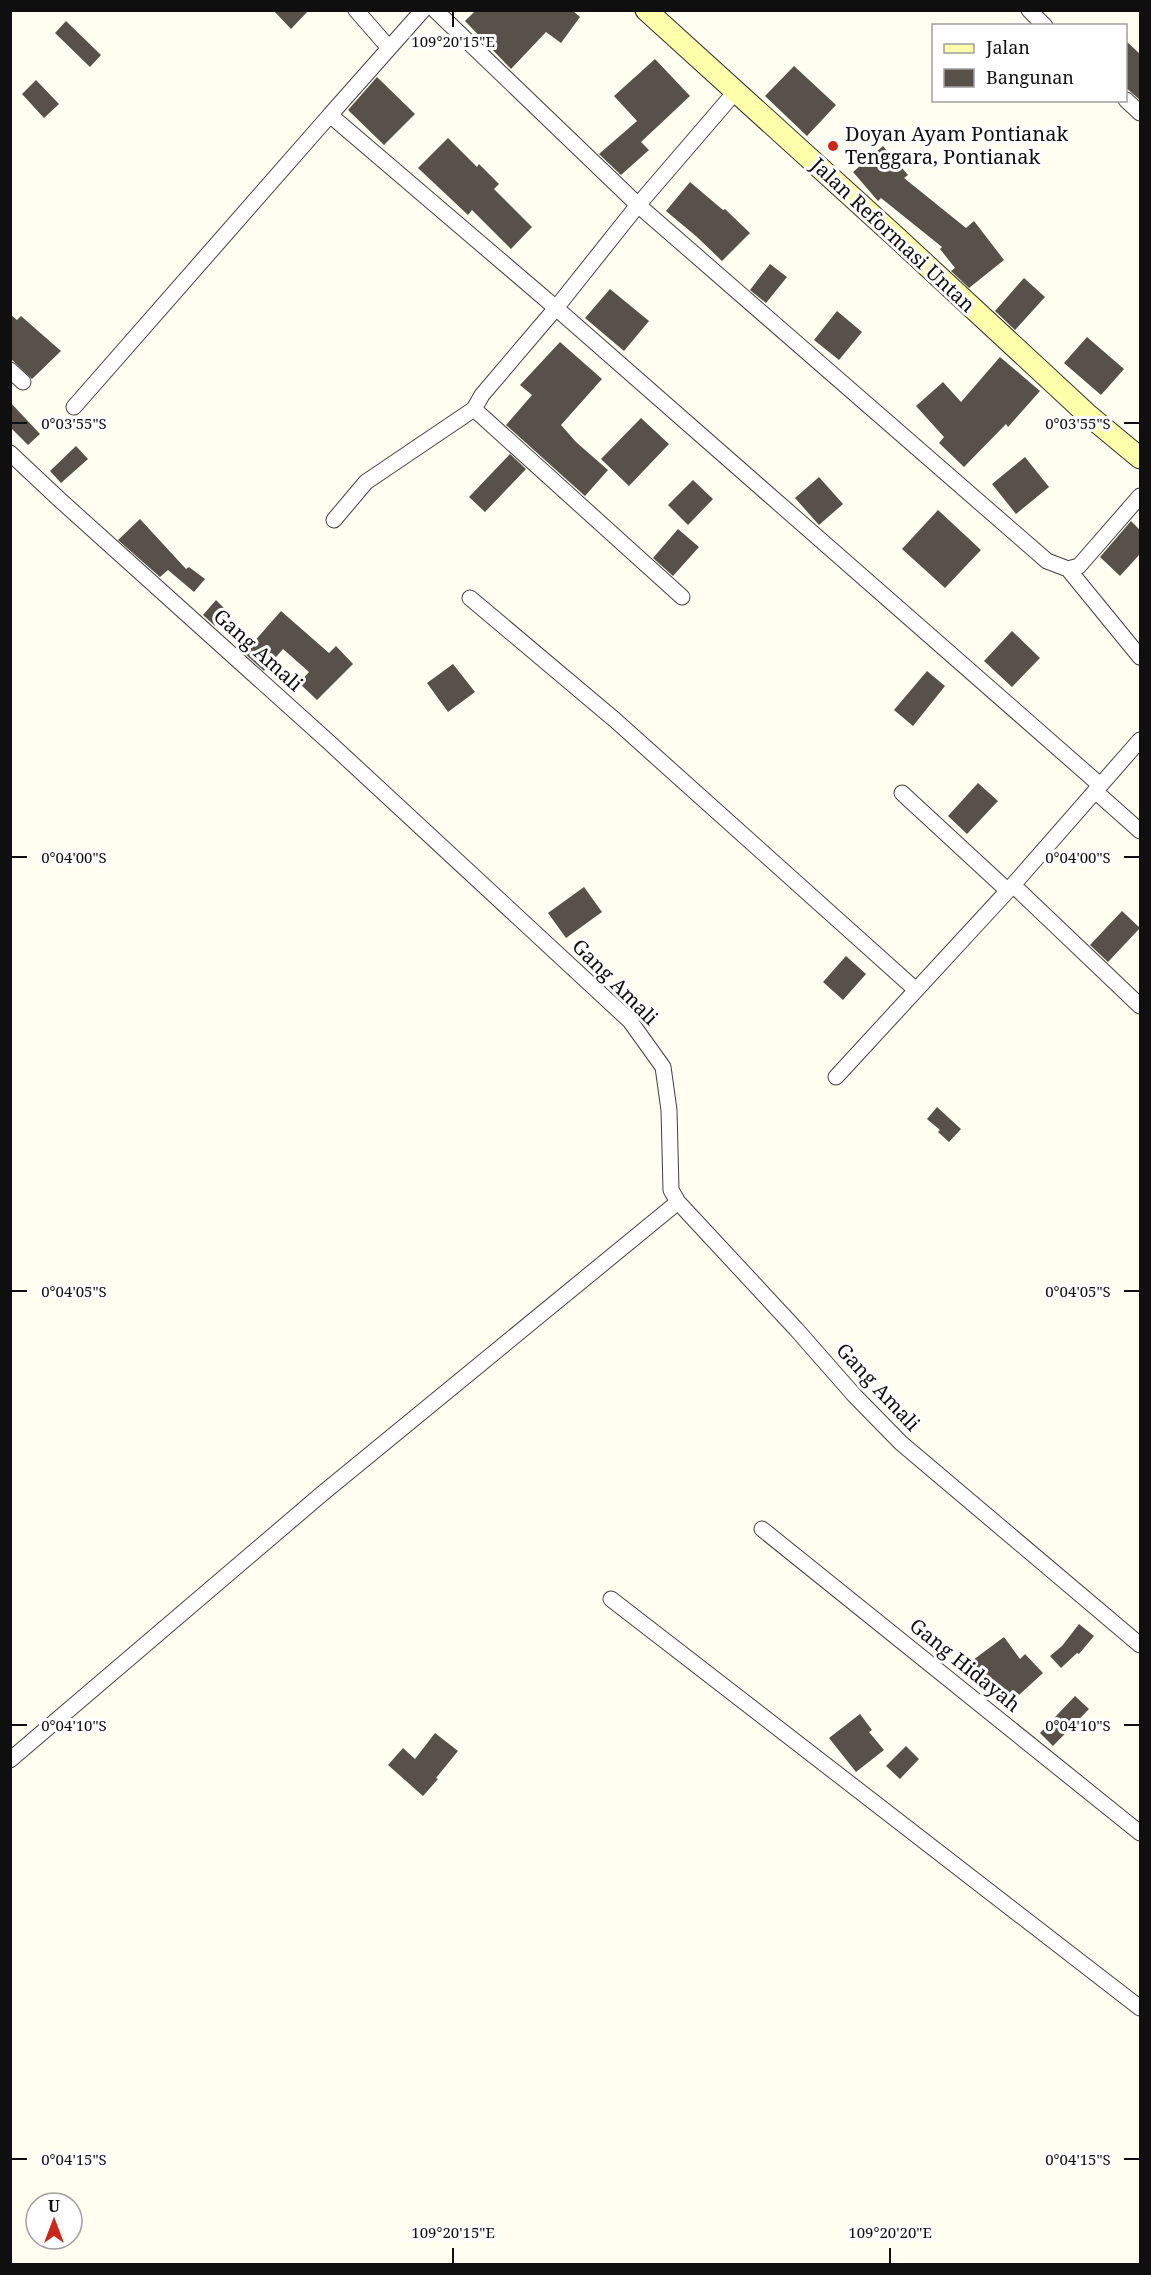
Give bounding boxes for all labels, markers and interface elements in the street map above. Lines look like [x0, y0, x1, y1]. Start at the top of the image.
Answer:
legend [932, 24, 1127, 102]
text: 109°20'15"E [411, 31, 495, 51]
text: Jalan [985, 35, 1030, 59]
text: Bangunan [986, 65, 1074, 89]
place label: Doyan Ayam Pontianak Tenggara, Pontianak [845, 120, 1068, 170]
marker: Doyan Ayam Pontianak Tenggara, Pontianak [826, 139, 840, 153]
street label: Jalan Reformasi Untan [805, 151, 981, 318]
text: 0°03'55"S [41, 413, 107, 433]
text: 0°03'55"S [1045, 413, 1111, 433]
street label: Gang Amali [208, 602, 309, 697]
text: 0°04'00"S [41, 847, 107, 867]
text: 0°04'00"S [1045, 847, 1111, 867]
street label: Gang Amali [566, 933, 665, 1031]
text: 0°04'05"S [41, 1281, 107, 1301]
text: 0°04'05"S [1045, 1281, 1111, 1301]
street label: Gang Amali [831, 1337, 927, 1437]
street label: Gang Hidayah [904, 1612, 1027, 1718]
text: 0°04'10"S [41, 1715, 107, 1735]
text: 0°04'10"S [1045, 1715, 1111, 1735]
text: 0°04'15"S [41, 2149, 107, 2169]
text: 0°04'15"S [1045, 2149, 1111, 2169]
north arrow [24, 2191, 84, 2251]
text: U [48, 2195, 60, 2217]
text: 109°20'15"E [411, 2222, 495, 2242]
text: 109°20'20"E [848, 2222, 932, 2242]

